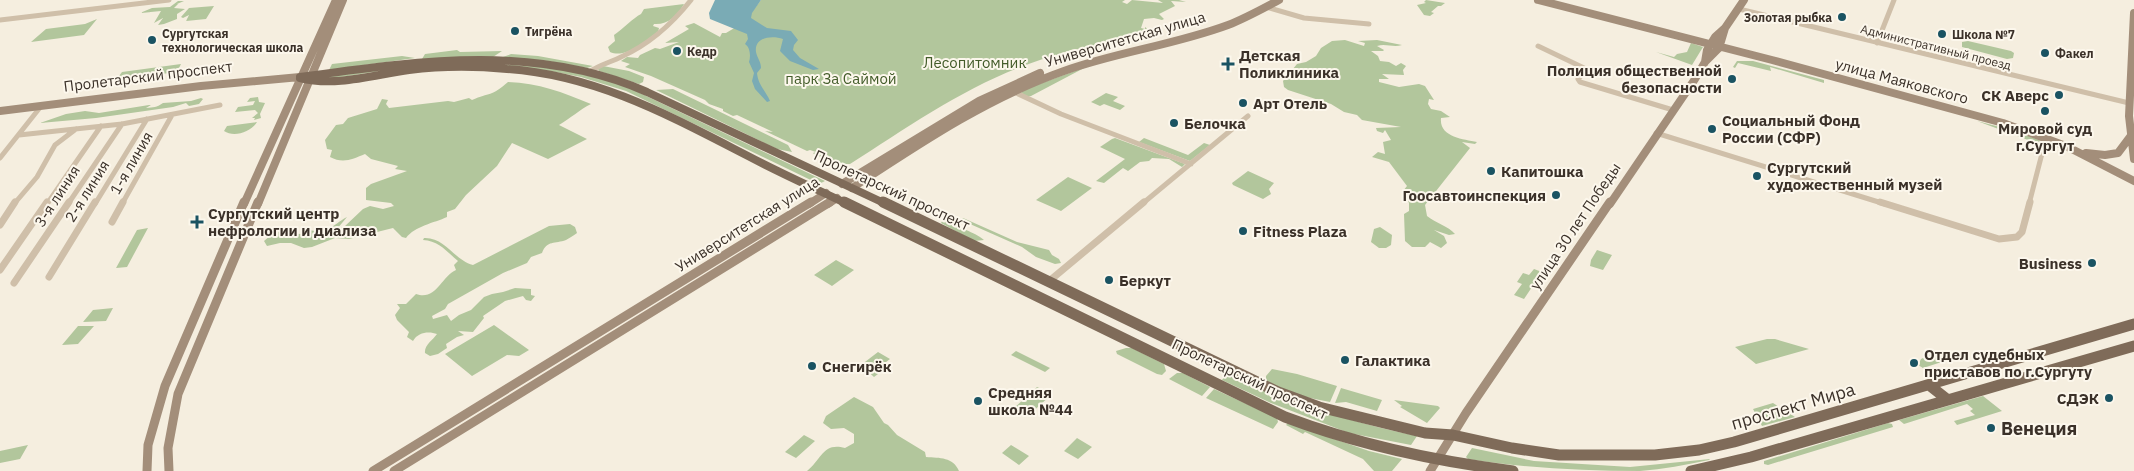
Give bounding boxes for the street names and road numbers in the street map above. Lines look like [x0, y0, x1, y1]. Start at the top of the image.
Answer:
street label: Университетская улица [1042, 7, 1208, 71]
street label: Административный проезд [1859, 21, 2013, 73]
street label: улица Маяковского [1834, 54, 1970, 108]
street label: Пролетарский проспект [63, 56, 233, 96]
street label: 1-я линия [105, 128, 157, 198]
street label: Пролетарский проспект [811, 145, 973, 235]
street label: 2-я линия [61, 156, 113, 226]
street label: улица 30 лет Победы [1525, 159, 1625, 293]
street label: 3-я линия [30, 162, 84, 230]
street label: Университетская улица [671, 172, 823, 276]
street label: Пролетарский проспект [1169, 334, 1331, 424]
street label: проспект Мира [1728, 377, 1858, 435]

